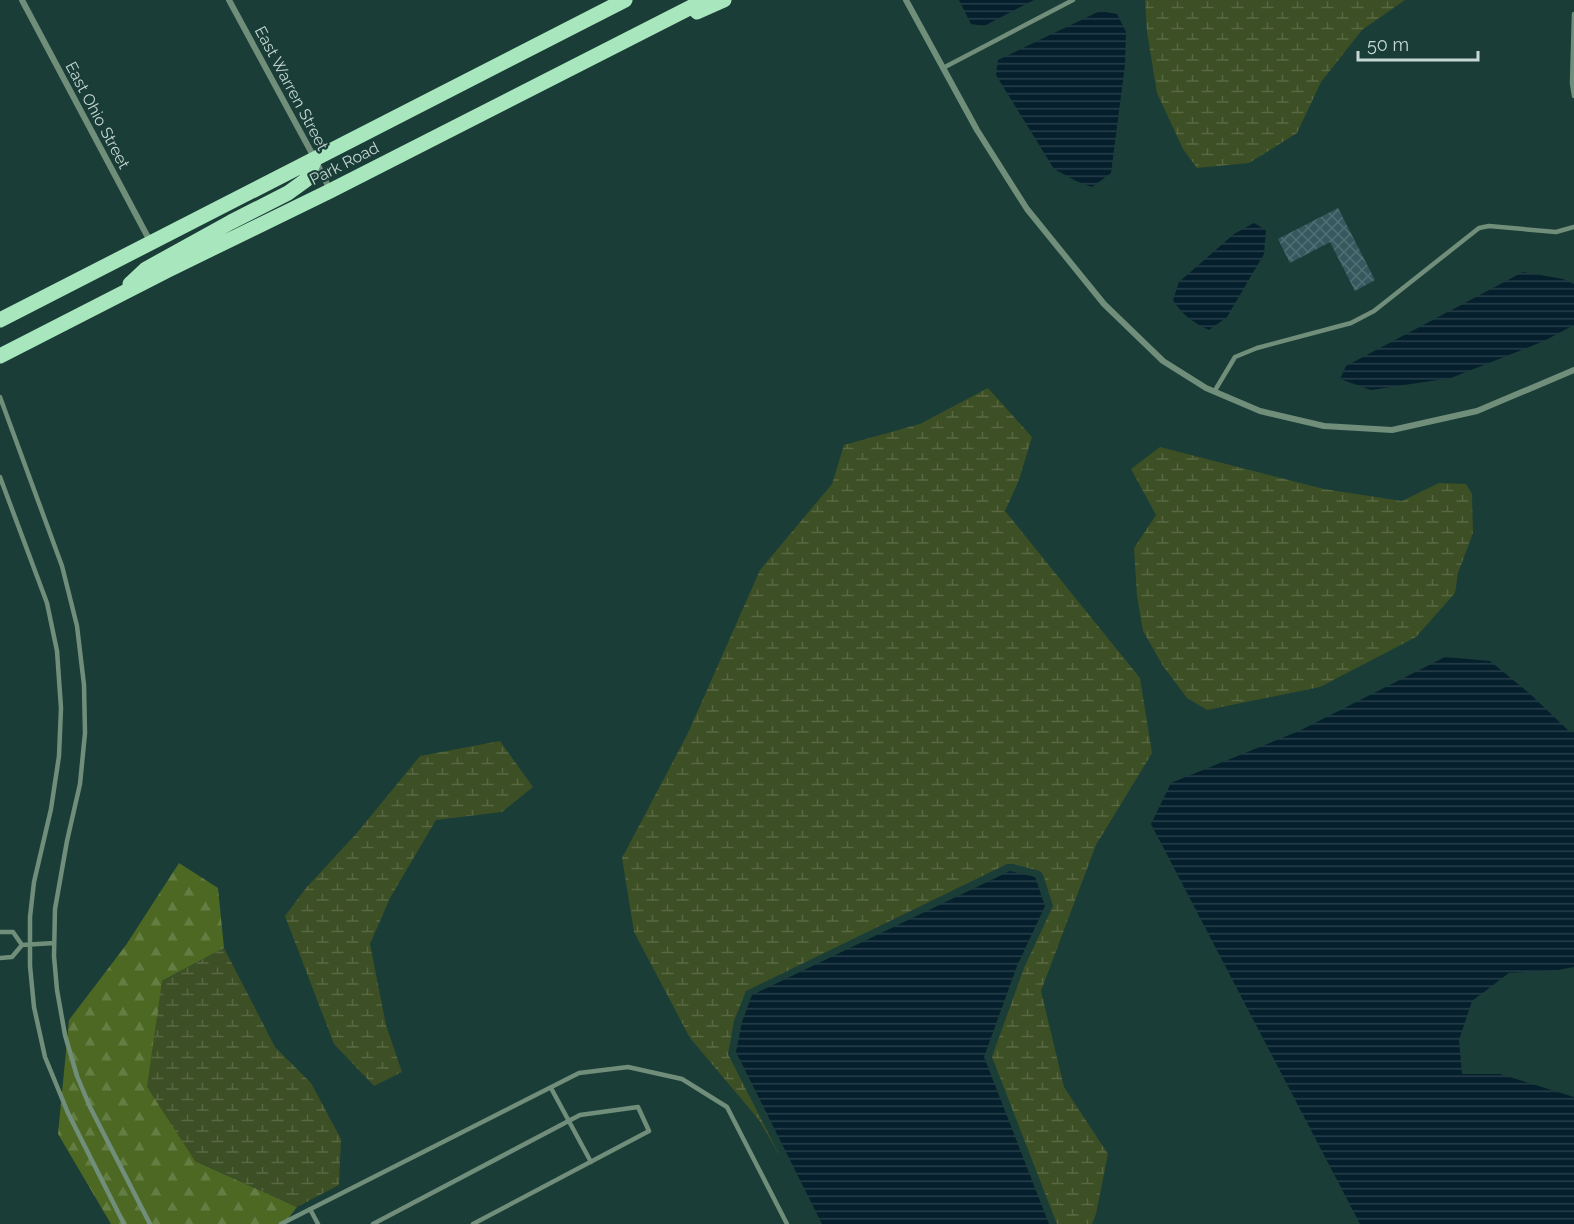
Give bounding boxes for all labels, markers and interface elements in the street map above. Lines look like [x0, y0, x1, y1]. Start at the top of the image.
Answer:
street label: East Warren Street [251, 23, 333, 154]
scale bar [1358, 24, 1478, 62]
text: 50 m [1367, 34, 1409, 55]
street label: East Ohio Street [61, 59, 134, 173]
street label: Park Road [306, 138, 382, 189]

